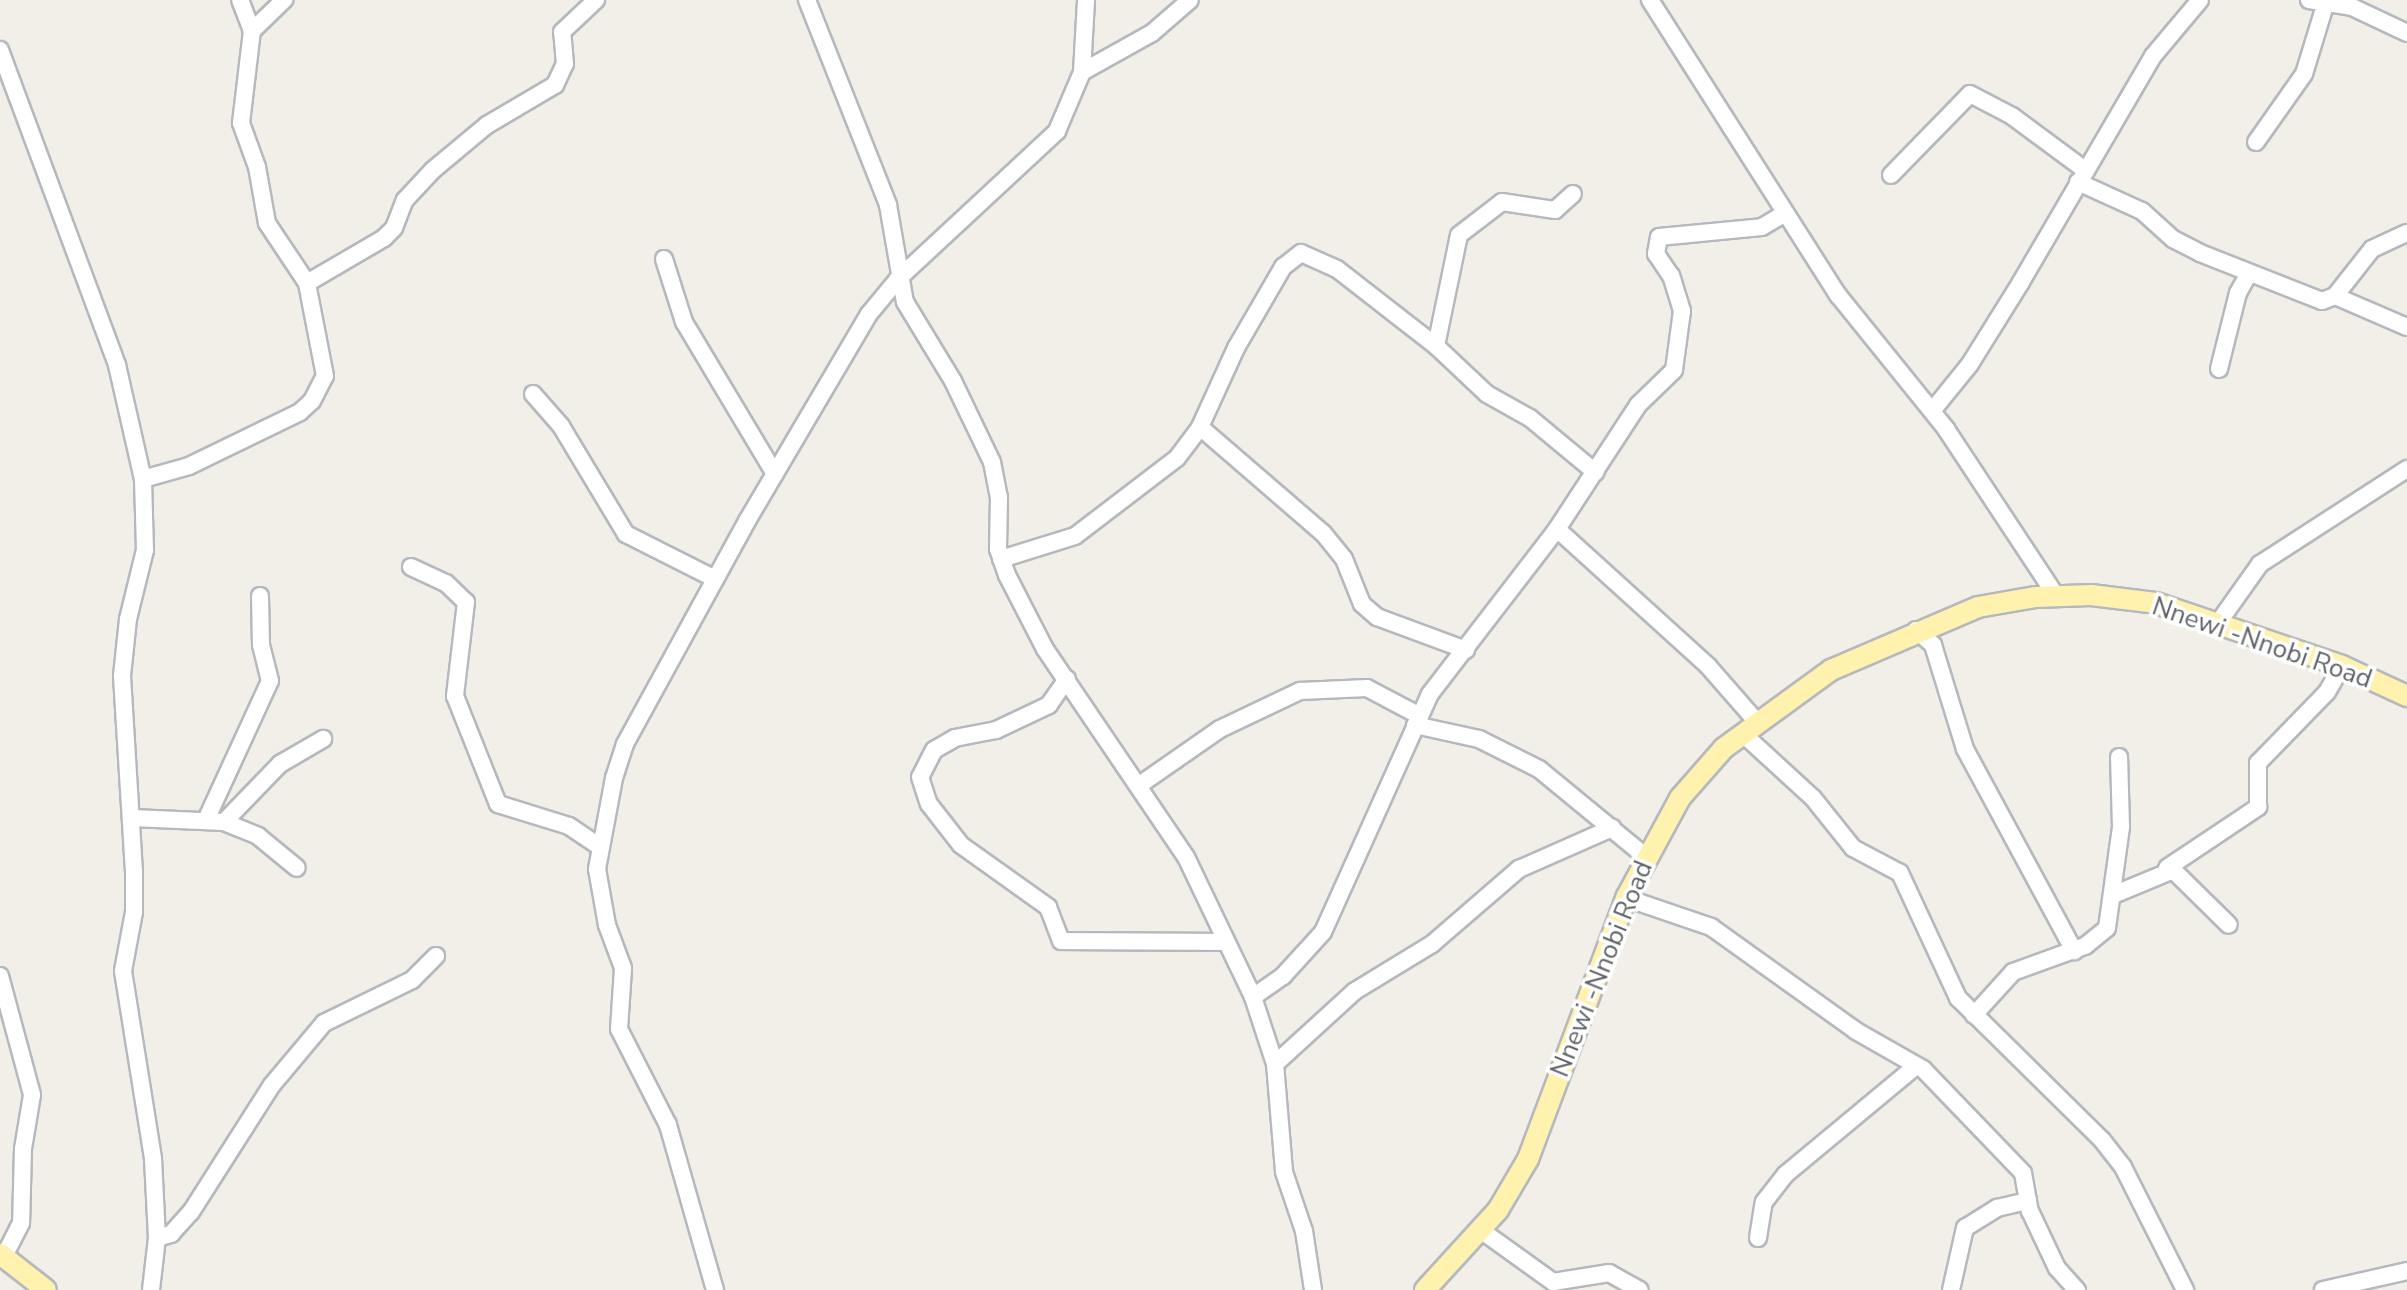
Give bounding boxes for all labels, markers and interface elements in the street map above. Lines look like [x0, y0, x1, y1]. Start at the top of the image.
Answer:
street label: Nnewi -Nnobi Road [2148, 591, 2376, 695]
street label: Nnewi -Nnobi Road [1544, 856, 1660, 1082]

